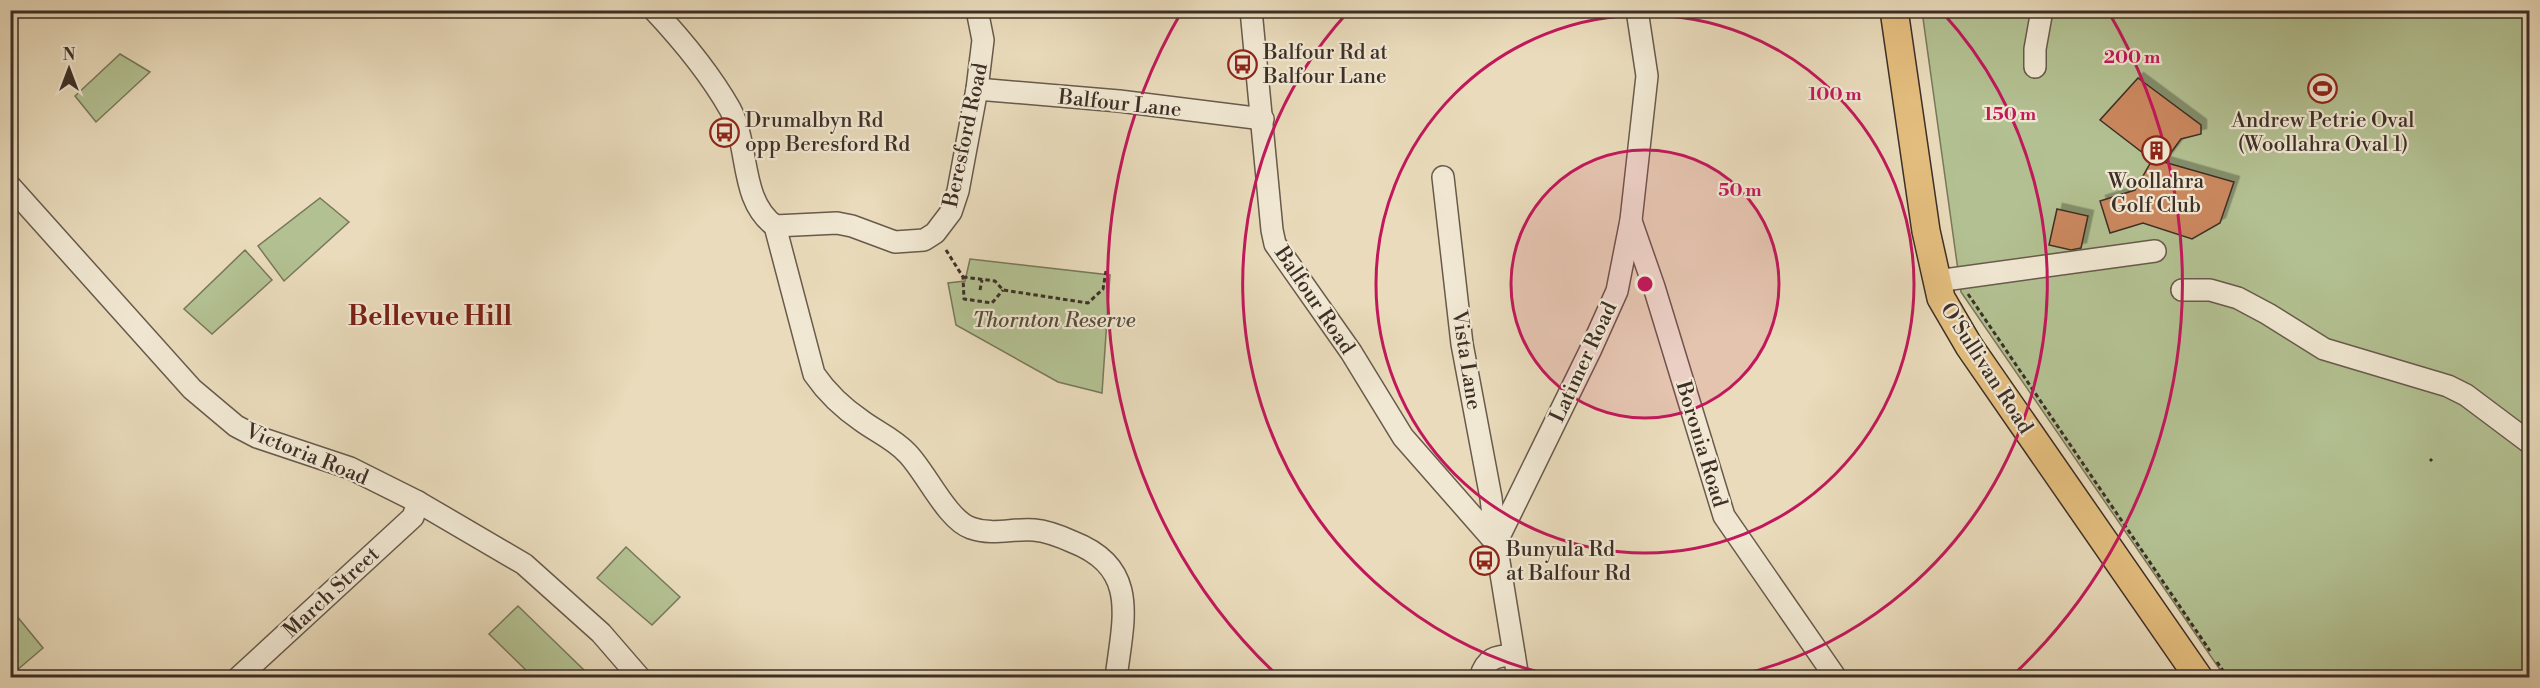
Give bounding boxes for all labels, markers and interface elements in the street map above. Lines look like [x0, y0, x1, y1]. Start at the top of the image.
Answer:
north arrow [39, 39, 99, 99]
place label: Balfour Rd at Balfour Lane [1262, 40, 1388, 90]
text: N [63, 45, 76, 65]
text: 200 m [2104, 46, 2161, 69]
bus stop icon: Balfour Rd at Balfour Lane [1226, 48, 1258, 80]
street label: Beresford Road [938, 61, 994, 211]
sports icon: Andrew Petrie Oval (Woollahra Oval 1) [2307, 73, 2339, 105]
text: 100 m [1808, 83, 1862, 106]
street label: Balfour Lane [1056, 85, 1183, 123]
text: 150 m [1984, 103, 2037, 126]
place label: Drumalbyn Rd opp Beresford Rd [745, 108, 910, 158]
place label: Andrew Petrie Oval (Woollahra Oval 1) [2230, 108, 2415, 158]
bus stop icon: Drumalbyn Rd opp Beresford Rd [708, 116, 740, 148]
building icon: Woollahra Golf Club [2140, 134, 2172, 166]
place label: Woollahra Golf Club [2107, 169, 2205, 219]
text: 50 m [1718, 179, 1762, 202]
street label: Balfour Road [1268, 241, 1360, 360]
centre of rings [1635, 274, 1655, 294]
street label: Latimer Road [1545, 298, 1623, 427]
street label: O'Sullivan Road [1934, 298, 2038, 439]
district label: Bellevue Hill [348, 300, 512, 334]
park label: Thornton Reserve [973, 308, 1136, 334]
street label: Vista Lane [1445, 308, 1487, 412]
street label: Boronia Road [1669, 377, 1733, 510]
street label: Victoria Road [240, 418, 372, 491]
place label: Bunyula Rd at Balfour Rd [1505, 537, 1631, 587]
street label: March Street [278, 541, 386, 644]
bus stop icon: Bunyula Rd at Balfour Rd [1469, 545, 1501, 577]

